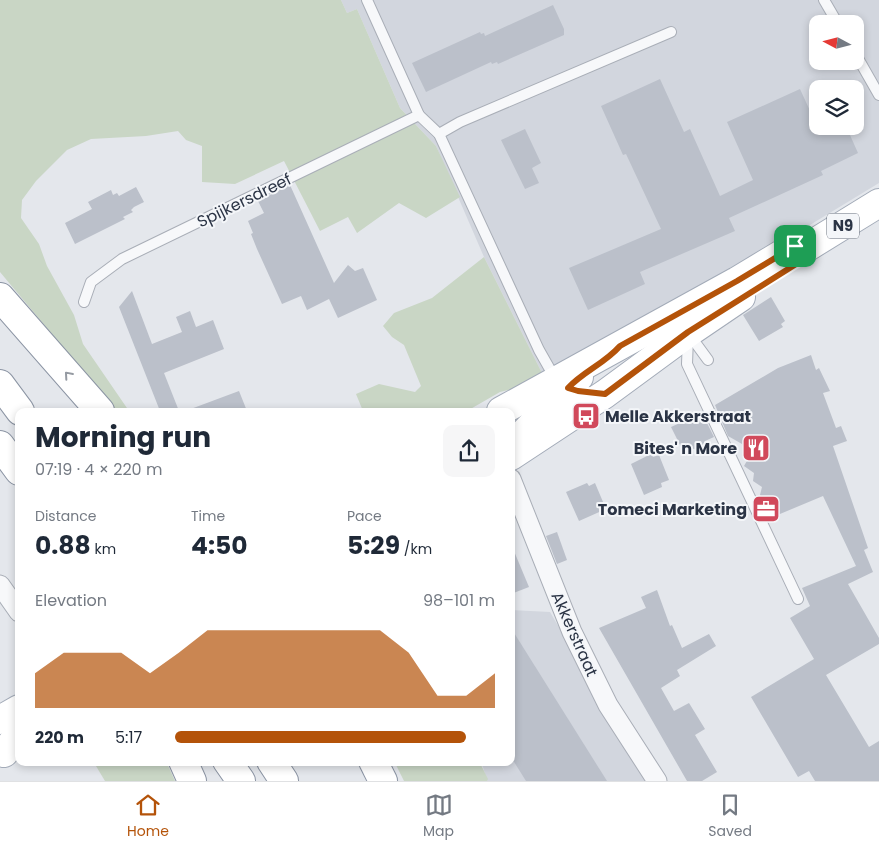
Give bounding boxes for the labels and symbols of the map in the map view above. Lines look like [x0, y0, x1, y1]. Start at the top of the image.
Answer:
north arrow [809, 15, 864, 70]
street label: Spijkersdreef [193, 168, 295, 233]
road number: N9 [827, 214, 859, 238]
pin [774, 225, 816, 267]
one-way arrow [65, 371, 74, 380]
bus stop icon: Melle Akkerstraat [571, 401, 601, 431]
place label: Melle Akkerstraat [605, 405, 751, 428]
restaurant icon: Bites' n More [741, 433, 771, 463]
place label: Bites' n More [634, 437, 737, 460]
office icon: Tomeci Marketing [751, 494, 781, 524]
place label: Tomeci Marketing [598, 498, 747, 521]
street label: Akkerstraat [546, 588, 604, 680]

